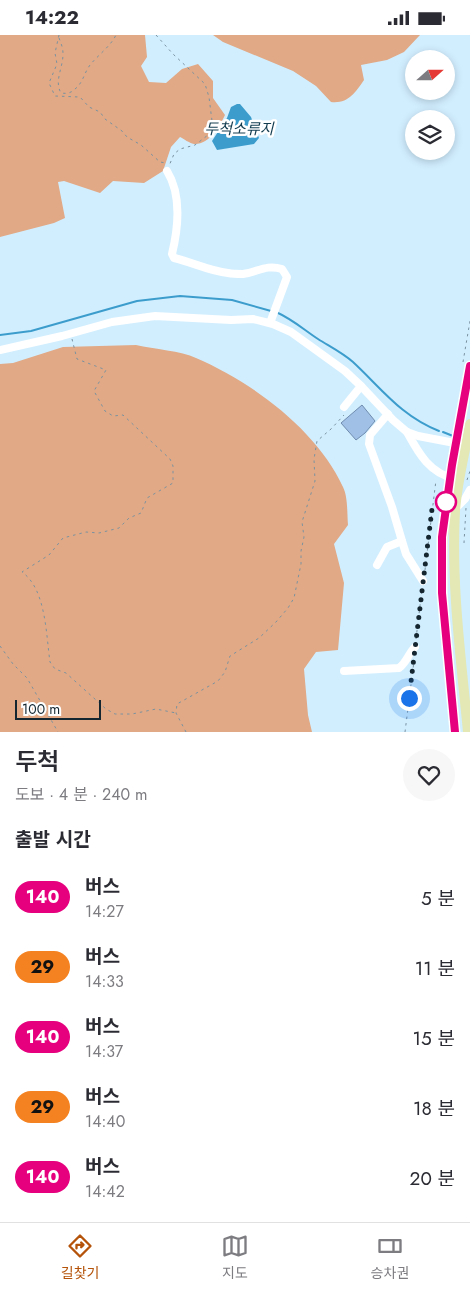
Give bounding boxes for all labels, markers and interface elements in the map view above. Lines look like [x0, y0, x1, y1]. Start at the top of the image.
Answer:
text: 14:22 [25, 4, 79, 31]
north arrow [405, 50, 455, 100]
map controls [405, 50, 455, 160]
button: layers [405, 110, 455, 160]
water label: 두척소류지 [204, 118, 275, 140]
unlabelled marker [435, 491, 457, 513]
your location [397, 686, 422, 711]
scale bar [15, 697, 101, 720]
text: 100 m [22, 699, 60, 719]
text: 두척 [15, 744, 59, 779]
button: heart [403, 749, 455, 801]
text: 도보 · 4 분 · 240 m [15, 783, 147, 806]
text: 출발 시간 [15, 826, 91, 853]
text: 버스 [85, 873, 120, 900]
text: 140 [26, 884, 59, 910]
text: 5 분 [421, 885, 455, 912]
text: 14:27 [85, 900, 124, 923]
text: 버스 [85, 943, 120, 970]
text: 29 [31, 954, 54, 980]
text: 11 분 [415, 955, 455, 982]
text: 14:33 [85, 970, 124, 993]
text: 버스 [85, 1013, 120, 1040]
text: 140 [26, 1024, 59, 1050]
text: 15 분 [413, 1025, 455, 1052]
text: 14:37 [85, 1040, 123, 1063]
text: 버스 [85, 1083, 120, 1110]
text: 29 [31, 1094, 54, 1120]
text: 18 분 [413, 1095, 455, 1122]
text: 14:40 [85, 1110, 125, 1133]
text: 버스 [85, 1153, 120, 1180]
text: 140 [26, 1164, 59, 1190]
text: 20 분 [410, 1165, 455, 1192]
text: 14:42 [85, 1180, 125, 1203]
tab: 길찾기 [61, 1232, 99, 1283]
tab: 지도 [221, 1232, 249, 1283]
tab: 승차권 [371, 1232, 409, 1283]

